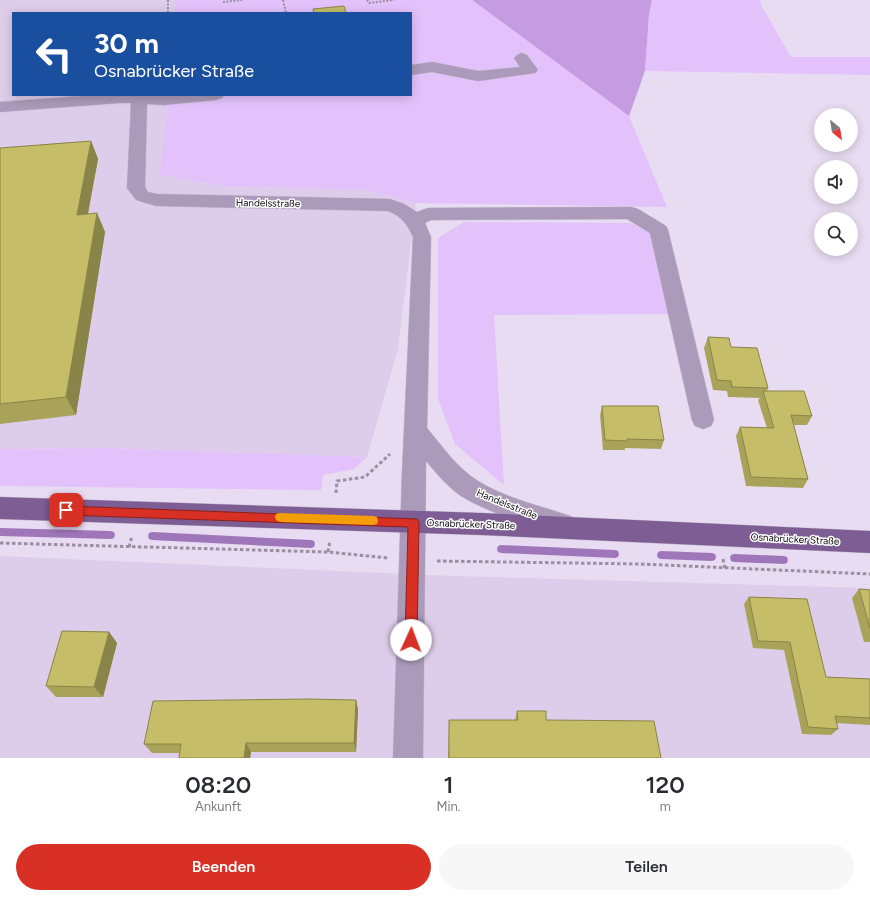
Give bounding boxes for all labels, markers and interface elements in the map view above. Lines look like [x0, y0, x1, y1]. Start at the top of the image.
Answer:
text: 30 m [94, 26, 159, 60]
icon: left [28, 28, 80, 80]
text: Osnabrücker Straße [94, 60, 254, 82]
north arrow [814, 108, 858, 152]
map controls [814, 108, 858, 256]
button: sound [814, 160, 858, 204]
street label: Handelsstraße [236, 196, 301, 210]
button: search [814, 212, 858, 256]
street label: Handelsstraße [475, 486, 540, 522]
pin [49, 493, 83, 527]
icon: arrive [55, 499, 77, 521]
street label: Osnabrücker Straße [426, 516, 516, 532]
street label: Osnabrücker Straße [750, 530, 840, 548]
position arrow [390, 619, 432, 661]
text: 08:20 [185, 770, 251, 799]
text: 1 [443, 770, 453, 799]
text: 120 [646, 770, 685, 799]
text: Ankunft [195, 799, 242, 814]
text: Min. [436, 799, 460, 814]
text: m [660, 799, 671, 814]
button: Beenden [16, 844, 431, 890]
button: Teilen [439, 844, 854, 890]

